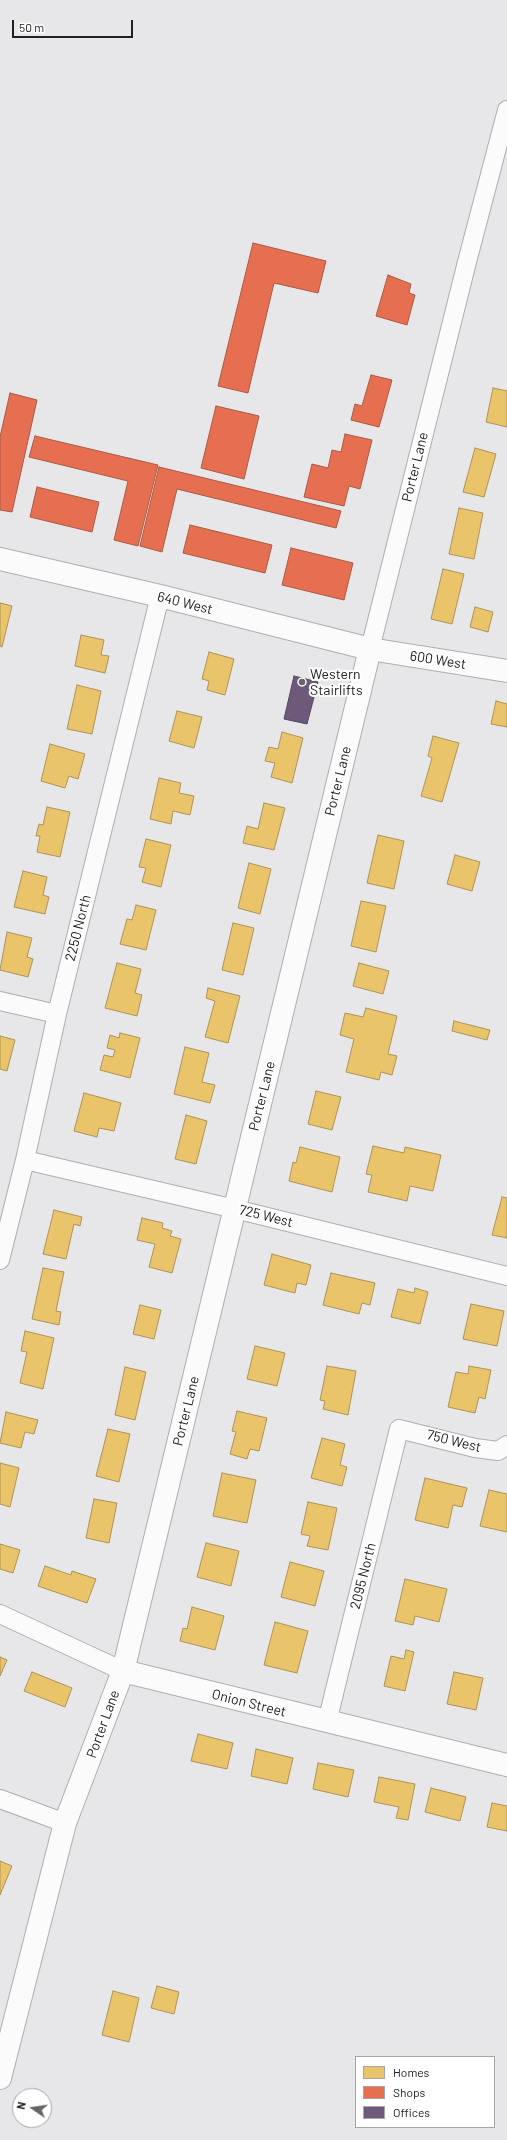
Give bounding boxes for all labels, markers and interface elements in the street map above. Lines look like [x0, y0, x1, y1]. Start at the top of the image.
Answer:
scale bar [14, 12, 135, 38]
text: 50 m [19, 20, 44, 34]
street label: Porter Lane [398, 430, 432, 504]
street label: 640 West [156, 588, 214, 618]
street label: 600 West [409, 647, 467, 673]
place label: Western Stairlifts [310, 666, 363, 698]
marker: Western Stairlifts [297, 677, 307, 687]
street label: Porter Lane [321, 744, 355, 818]
street label: 2250 North [62, 893, 94, 963]
street label: Porter Lane [245, 1059, 279, 1133]
street label: 725 West [237, 1201, 295, 1231]
street label: Porter Lane [169, 1374, 203, 1448]
street label: 750 West [425, 1426, 483, 1456]
street label: 2095 North [347, 1541, 379, 1611]
street label: Onion Street [210, 1686, 288, 1720]
street label: Porter Lane [83, 1688, 123, 1760]
legend [355, 2056, 495, 2128]
text: Homes [393, 2065, 429, 2079]
text: Shops [393, 2085, 425, 2099]
north arrow [12, 2088, 52, 2128]
text: N [14, 2100, 28, 2110]
text: Offices [393, 2105, 430, 2119]

